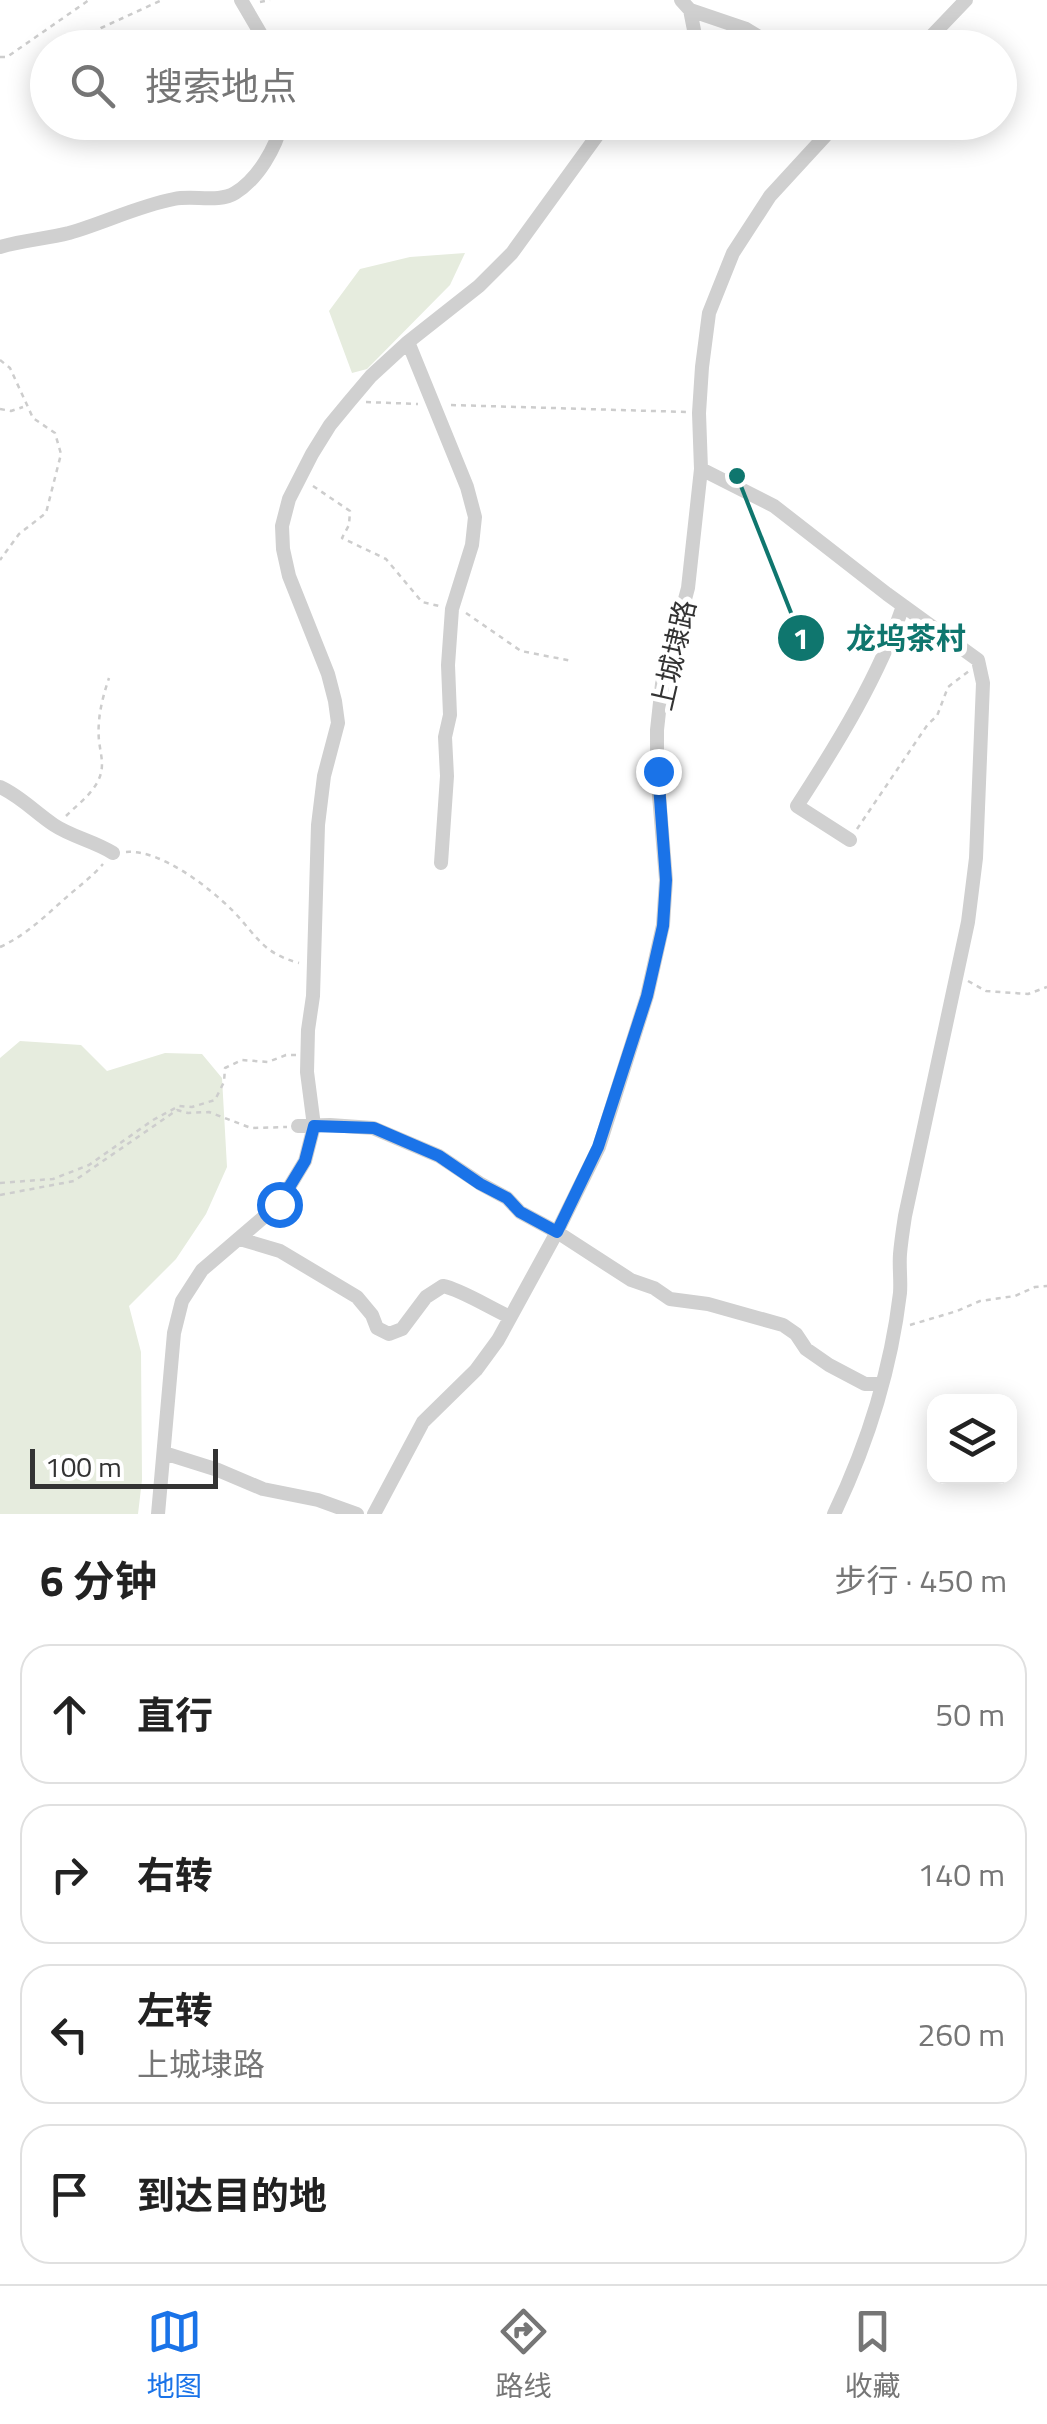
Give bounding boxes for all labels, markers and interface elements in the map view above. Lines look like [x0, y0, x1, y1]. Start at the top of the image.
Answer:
search box [30, 30, 1017, 140]
text: 搜索地点 [145, 57, 297, 115]
icon: search [65, 58, 120, 113]
street label: 上城埭路 [639, 596, 707, 714]
callout: 龙坞茶村 [776, 608, 986, 668]
text: 1 [793, 615, 809, 661]
text: 龙坞茶村 [846, 615, 966, 661]
route end [636, 749, 682, 795]
route start [257, 1182, 303, 1228]
map controls [927, 1394, 1017, 1484]
button: layers [927, 1394, 1017, 1484]
scale bar [30, 1444, 218, 1488]
text: 100 m [45, 1445, 122, 1488]
text: 6 分钟 [40, 1548, 157, 1612]
text: 步行 · 450 m [834, 1556, 1007, 1604]
text: 直行 [137, 1686, 213, 1744]
icon: ahead [42, 1687, 97, 1742]
text: 50 m [935, 1690, 1005, 1738]
text: 右转 [137, 1846, 213, 1904]
icon: right [42, 1847, 97, 1902]
text: 140 m [917, 1850, 1005, 1898]
text: 左转 [137, 1981, 213, 2039]
icon: left [42, 2007, 97, 2062]
text: 260 m [917, 2010, 1005, 2058]
text: 上城埭路 [137, 2040, 265, 2088]
text: 到达目的地 [137, 2166, 327, 2224]
icon: arrive [42, 2167, 97, 2222]
tab: 地图 [146, 2304, 203, 2407]
tab: 路线 [495, 2304, 552, 2407]
tab: 收藏 [844, 2304, 901, 2407]

